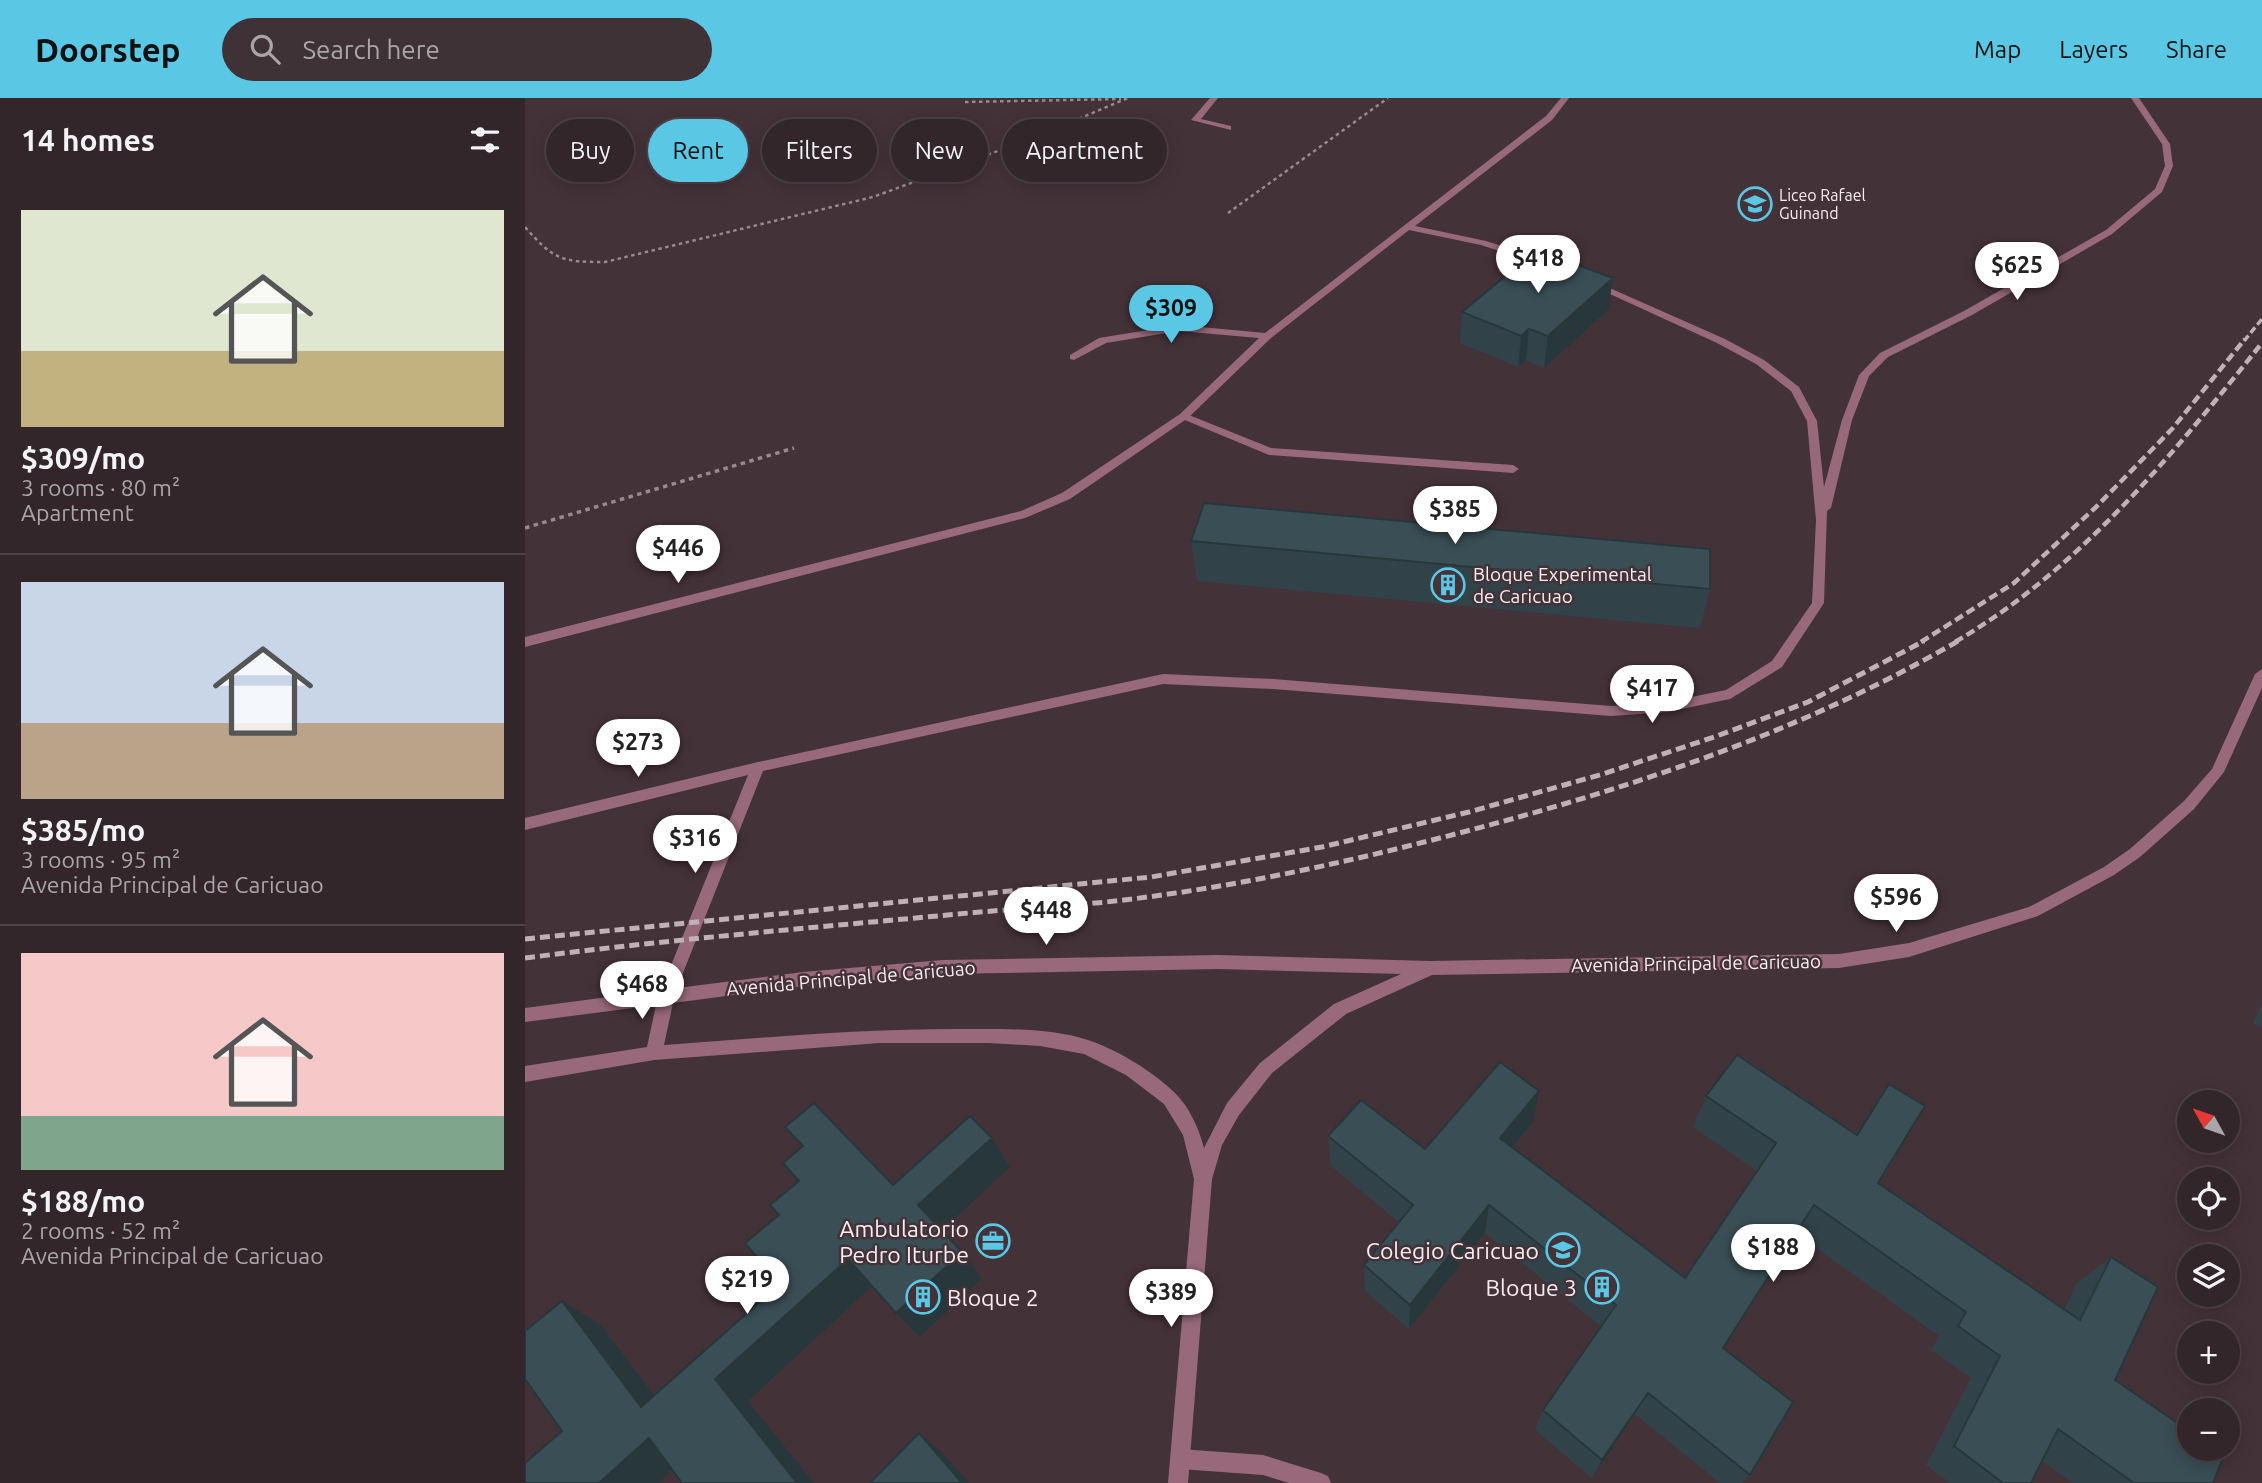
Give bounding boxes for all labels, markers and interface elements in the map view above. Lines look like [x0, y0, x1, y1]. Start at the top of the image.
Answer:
search box [222, 18, 712, 81]
icon: search [246, 30, 284, 68]
text: Doorstep [35, 31, 180, 68]
text: Search here [302, 35, 440, 64]
text: Map [1974, 36, 2021, 63]
text: Layers [2059, 36, 2128, 63]
text: Share [2166, 36, 2227, 63]
chip: Buy [546, 119, 634, 182]
chip: Rent [648, 119, 748, 182]
chip: Filters [762, 119, 877, 182]
chip: New [891, 119, 988, 182]
chip: Apartment [1002, 119, 1167, 182]
icon: filters [466, 121, 504, 159]
text: 14 homes [21, 123, 155, 157]
school or university icon: Liceo Rafael Guinand [1736, 185, 1774, 223]
place label: Liceo Rafael Guinand [1779, 186, 1866, 222]
pin: $418 [1497, 236, 1579, 295]
pin: $625 [1976, 242, 2058, 302]
text: $418 [1512, 245, 1564, 270]
text: $625 [1991, 252, 2043, 277]
icon: home [200, 256, 326, 382]
pin: $309 [1130, 286, 1212, 345]
text: $309 [1145, 295, 1197, 320]
text: $309/mo [21, 441, 145, 475]
text: 3 rooms · 80 m² [21, 475, 180, 500]
pin: $385 [1414, 486, 1496, 546]
text: $385 [1429, 496, 1481, 521]
text: Apartment [21, 500, 134, 525]
pin: $446 [637, 526, 719, 585]
text: $446 [652, 535, 704, 560]
place label: Bloque Experimental de Caricuao [1473, 563, 1652, 607]
building icon: Bloque Experimental de Caricuao [1429, 566, 1467, 604]
icon: home [200, 628, 326, 754]
pin: $417 [1611, 666, 1693, 725]
text: $417 [1626, 675, 1678, 700]
pin: $273 [597, 720, 679, 779]
text: $273 [612, 729, 664, 754]
text: $385/mo [21, 813, 145, 847]
pin: $316 [654, 816, 736, 875]
text: $316 [669, 825, 721, 850]
text: 3 rooms · 95 m² [21, 847, 180, 872]
text: Avenida Principal de Caricuao [21, 872, 324, 897]
pin: $596 [1855, 874, 1937, 934]
text: $596 [1870, 884, 1922, 909]
pin: $448 [1005, 888, 1087, 947]
text: $448 [1020, 897, 1072, 922]
street label: Avenida Principal de Caricuao [1571, 950, 1821, 976]
street label: Avenida Principal de Caricuao [726, 956, 976, 1000]
pin: $468 [601, 962, 683, 1021]
text: $468 [616, 971, 668, 996]
icon: home [200, 999, 326, 1125]
north arrow [2177, 1090, 2240, 1153]
map controls [2177, 1090, 2240, 1461]
button: locate [2177, 1167, 2240, 1230]
text: $188/mo [21, 1184, 145, 1218]
place label: Ambulatorio Pedro Iturbe [839, 1216, 969, 1267]
text: 2 rooms · 52 m² [21, 1218, 180, 1243]
office icon: Ambulatorio Pedro Iturbe [974, 1222, 1012, 1260]
pin: $188 [1732, 1224, 1814, 1284]
school or university icon: Colegio Caricuao [1544, 1231, 1582, 1269]
text: $188 [1747, 1234, 1799, 1259]
place label: Colegio Caricuao [1366, 1238, 1539, 1263]
text: Avenida Principal de Caricuao [21, 1243, 324, 1268]
button: layers [2177, 1244, 2240, 1307]
pin: $219 [706, 1256, 788, 1316]
text: $219 [721, 1266, 773, 1291]
building icon: Bloque 3 [1583, 1268, 1621, 1306]
pin: $389 [1130, 1270, 1212, 1329]
place label: Bloque 3 [1485, 1275, 1577, 1300]
building icon: Bloque 2 [904, 1278, 942, 1316]
text: $389 [1145, 1279, 1197, 1304]
place label: Bloque 2 [947, 1285, 1039, 1310]
button: + [2177, 1321, 2240, 1384]
button: − [2177, 1398, 2240, 1461]

